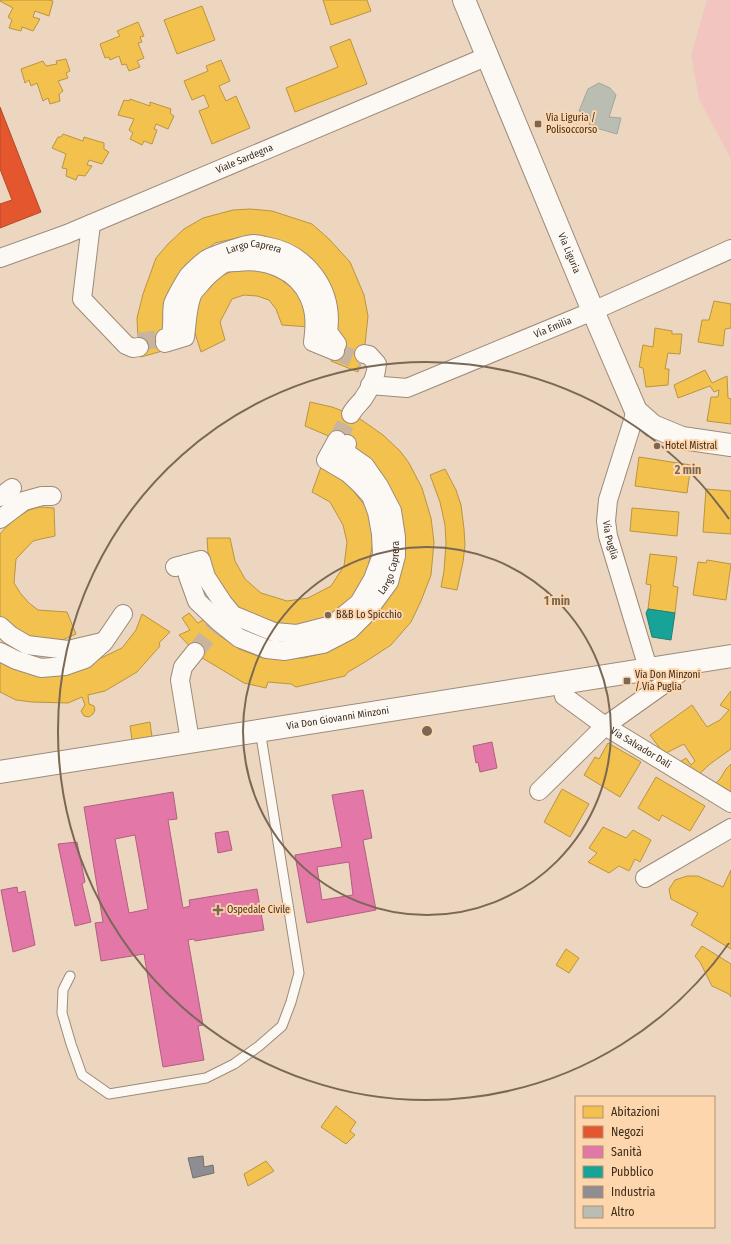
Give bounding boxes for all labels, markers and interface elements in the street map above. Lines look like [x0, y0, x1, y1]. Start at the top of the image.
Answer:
place label: Via Liguria / Polisoccorso [546, 112, 597, 136]
marker: Via Liguria / Polisoccorso [533, 119, 543, 129]
street label: Viale Sardegna [214, 142, 275, 176]
street label: Via Liguria [555, 231, 583, 275]
street label: Largo Caprera [225, 238, 283, 257]
street label: Via Emilia [532, 314, 574, 341]
place label: Hotel Mistral [665, 440, 718, 452]
marker: Hotel Mistral [652, 441, 662, 451]
text: 2 min [674, 463, 701, 477]
street label: Via Puglia [600, 520, 621, 561]
street label: Largo Caprera [376, 541, 402, 597]
text: 1 min [544, 594, 570, 608]
place label: B&B Lo Spicchio [336, 609, 402, 621]
marker: B&B Lo Spicchio [323, 610, 333, 620]
place label: Via Don Minzoni / Via Puglia [635, 669, 700, 693]
marker: Via Don Minzoni / Via Puglia [622, 676, 632, 686]
street label: Via Don Giovanni Minzoni [286, 704, 390, 732]
centre of rings [420, 724, 434, 738]
street label: Via Salvador Dalí [608, 725, 674, 771]
marker: Ospedale Civile [212, 904, 224, 916]
place label: Ospedale Civile [227, 904, 290, 916]
legend [575, 1096, 715, 1228]
text: Abitazioni [611, 1105, 660, 1119]
text: Negozi [611, 1125, 644, 1139]
text: Sanità [611, 1145, 642, 1159]
text: Pubblico [611, 1165, 653, 1179]
text: Industria [611, 1185, 655, 1199]
text: Altro [611, 1205, 635, 1219]

